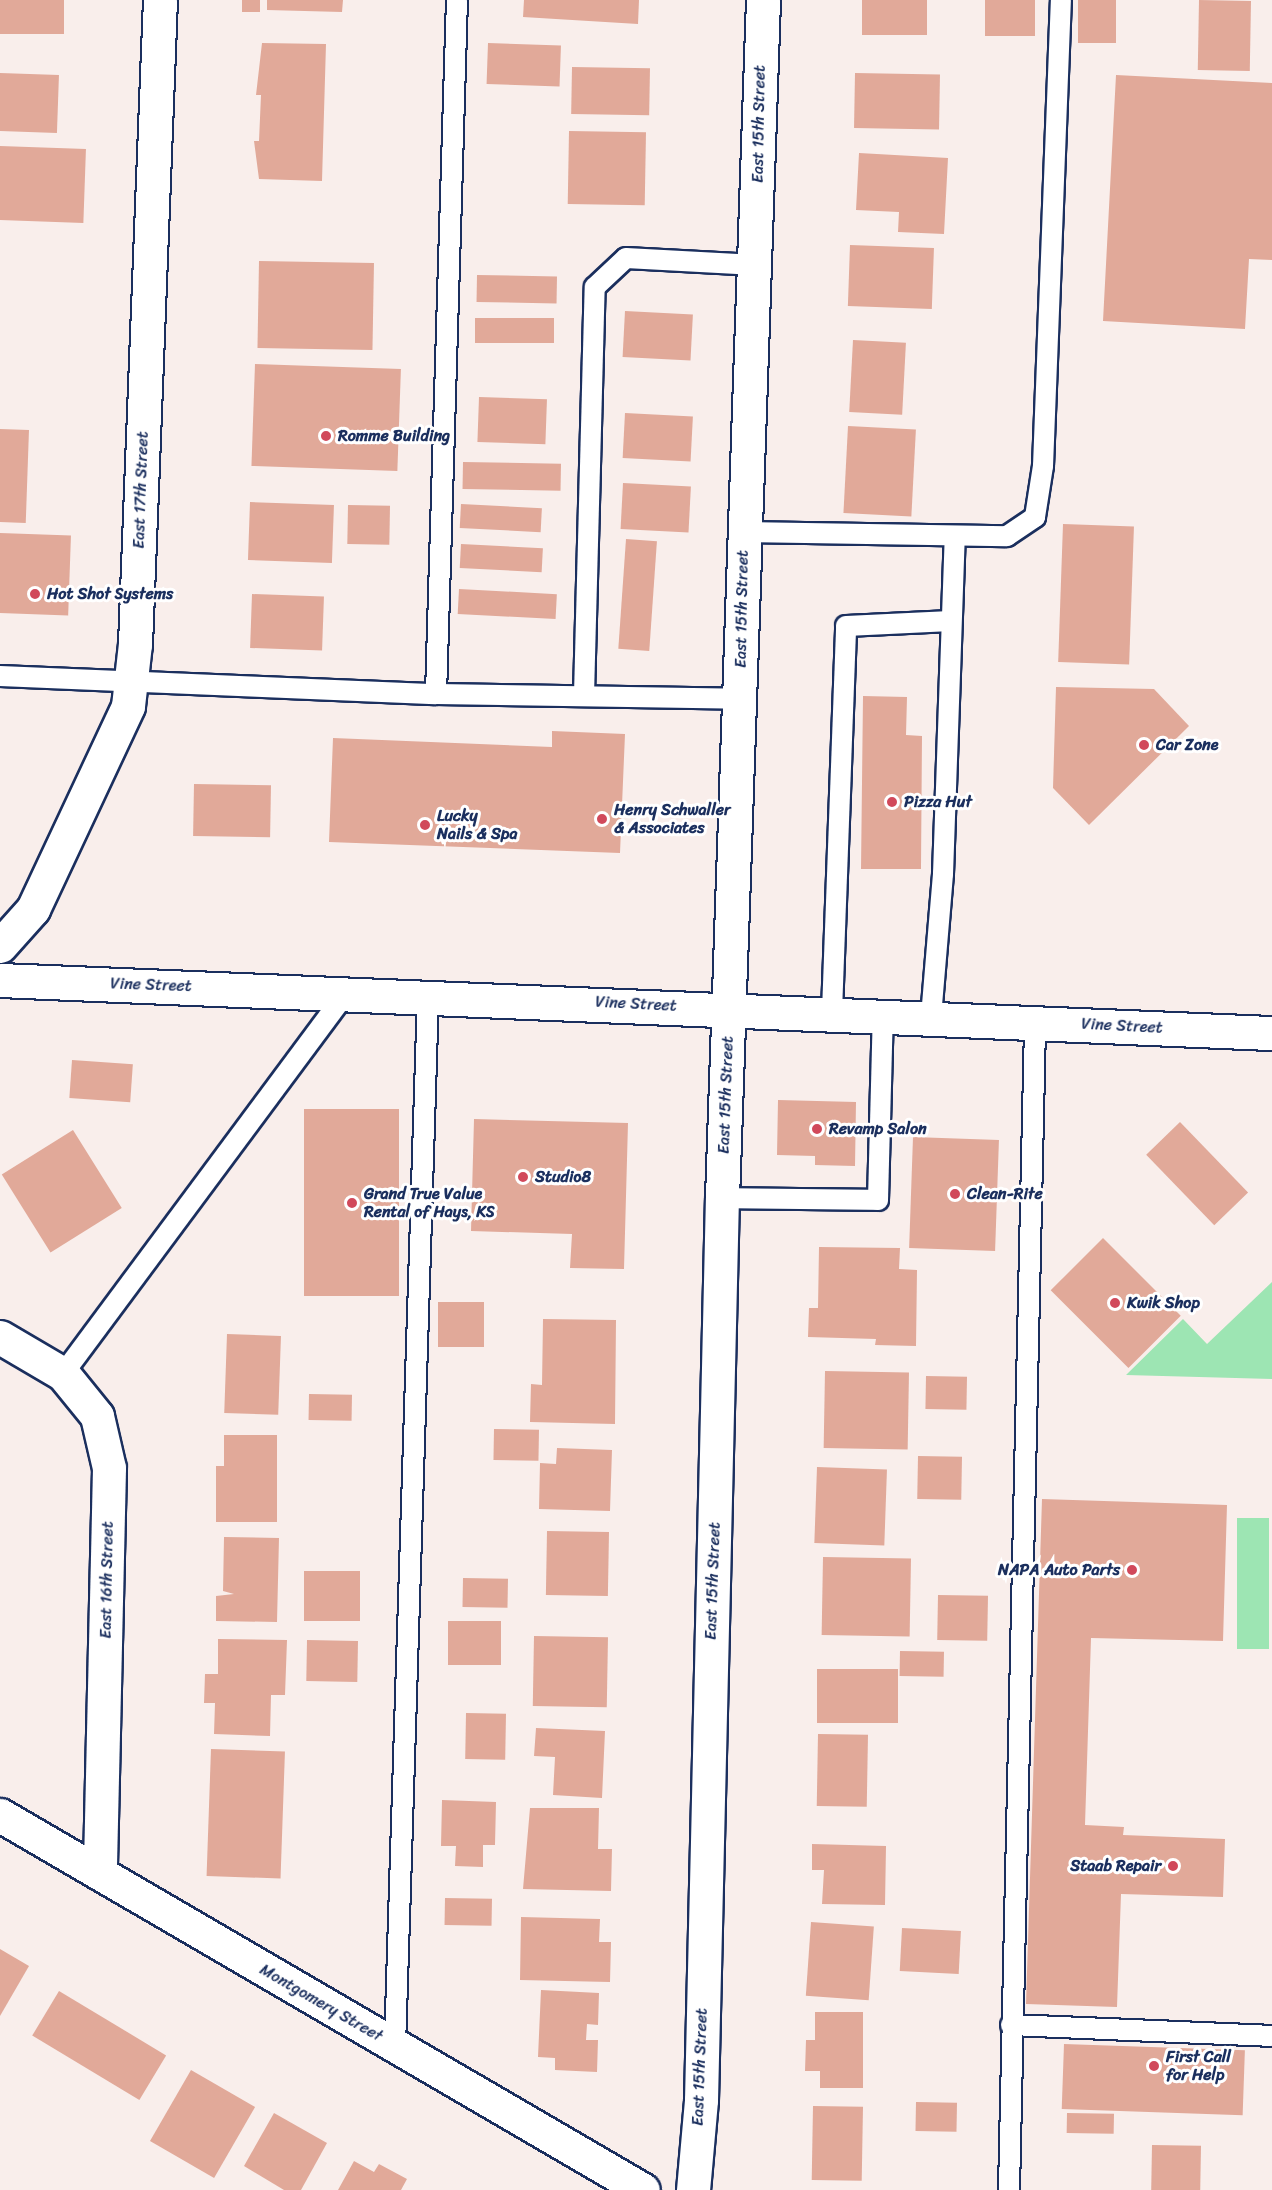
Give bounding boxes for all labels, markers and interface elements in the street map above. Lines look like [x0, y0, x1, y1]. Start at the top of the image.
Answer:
street label: East 15th Street [748, 65, 770, 183]
place label: Romme Building [338, 426, 450, 446]
marker: Romme Building [319, 429, 333, 443]
street label: East 17th Street [129, 431, 153, 549]
street label: East 15th Street [731, 550, 753, 668]
place label: Hot Shot Systems [47, 584, 175, 604]
marker: Hot Shot Systems [28, 587, 42, 601]
place label: Car Zone [1156, 735, 1218, 755]
marker: Car Zone [1137, 738, 1151, 752]
place label: Pizza Hut [904, 792, 972, 812]
marker: Pizza Hut [885, 795, 899, 809]
place label: Henry Schwaller & Associates [614, 800, 730, 838]
place label: Lucky Nails & Spa [437, 806, 517, 844]
marker: Henry Schwaller & Associates [595, 812, 609, 826]
marker: Lucky Nails & Spa [418, 818, 432, 832]
street label: Vine Street [110, 974, 192, 996]
street label: Vine Street [595, 992, 677, 1016]
street label: Vine Street [1081, 1014, 1163, 1038]
street label: East 15th Street [714, 1036, 738, 1154]
place label: Revamp Salon [829, 1119, 927, 1139]
marker: Revamp Salon [810, 1122, 824, 1136]
place label: Studio8 [535, 1167, 591, 1187]
marker: Studio8 [516, 1170, 530, 1184]
place label: Grand True Value Rental of Hays, KS [364, 1184, 497, 1222]
place label: Clean-Rite [967, 1184, 1043, 1204]
marker: Clean-Rite [948, 1187, 962, 1201]
marker: Grand True Value Rental of Hays, KS [345, 1196, 359, 1210]
place label: Kwik Shop [1127, 1293, 1200, 1313]
marker: Kwik Shop [1108, 1296, 1122, 1310]
street label: East 16th Street [96, 1521, 118, 1639]
street label: East 15th Street [701, 1522, 725, 1640]
place label: NAPA Auto Parts [998, 1560, 1120, 1580]
marker: NAPA Auto Parts [1125, 1563, 1139, 1577]
place label: Staab Repair [1070, 1856, 1161, 1876]
marker: Staab Repair [1166, 1859, 1180, 1873]
street label: Montgomery Street [256, 1960, 386, 2046]
street label: East 15th Street [688, 2008, 712, 2126]
place label: First Call for Help [1166, 2047, 1231, 2085]
marker: First Call for Help [1147, 2059, 1161, 2073]

